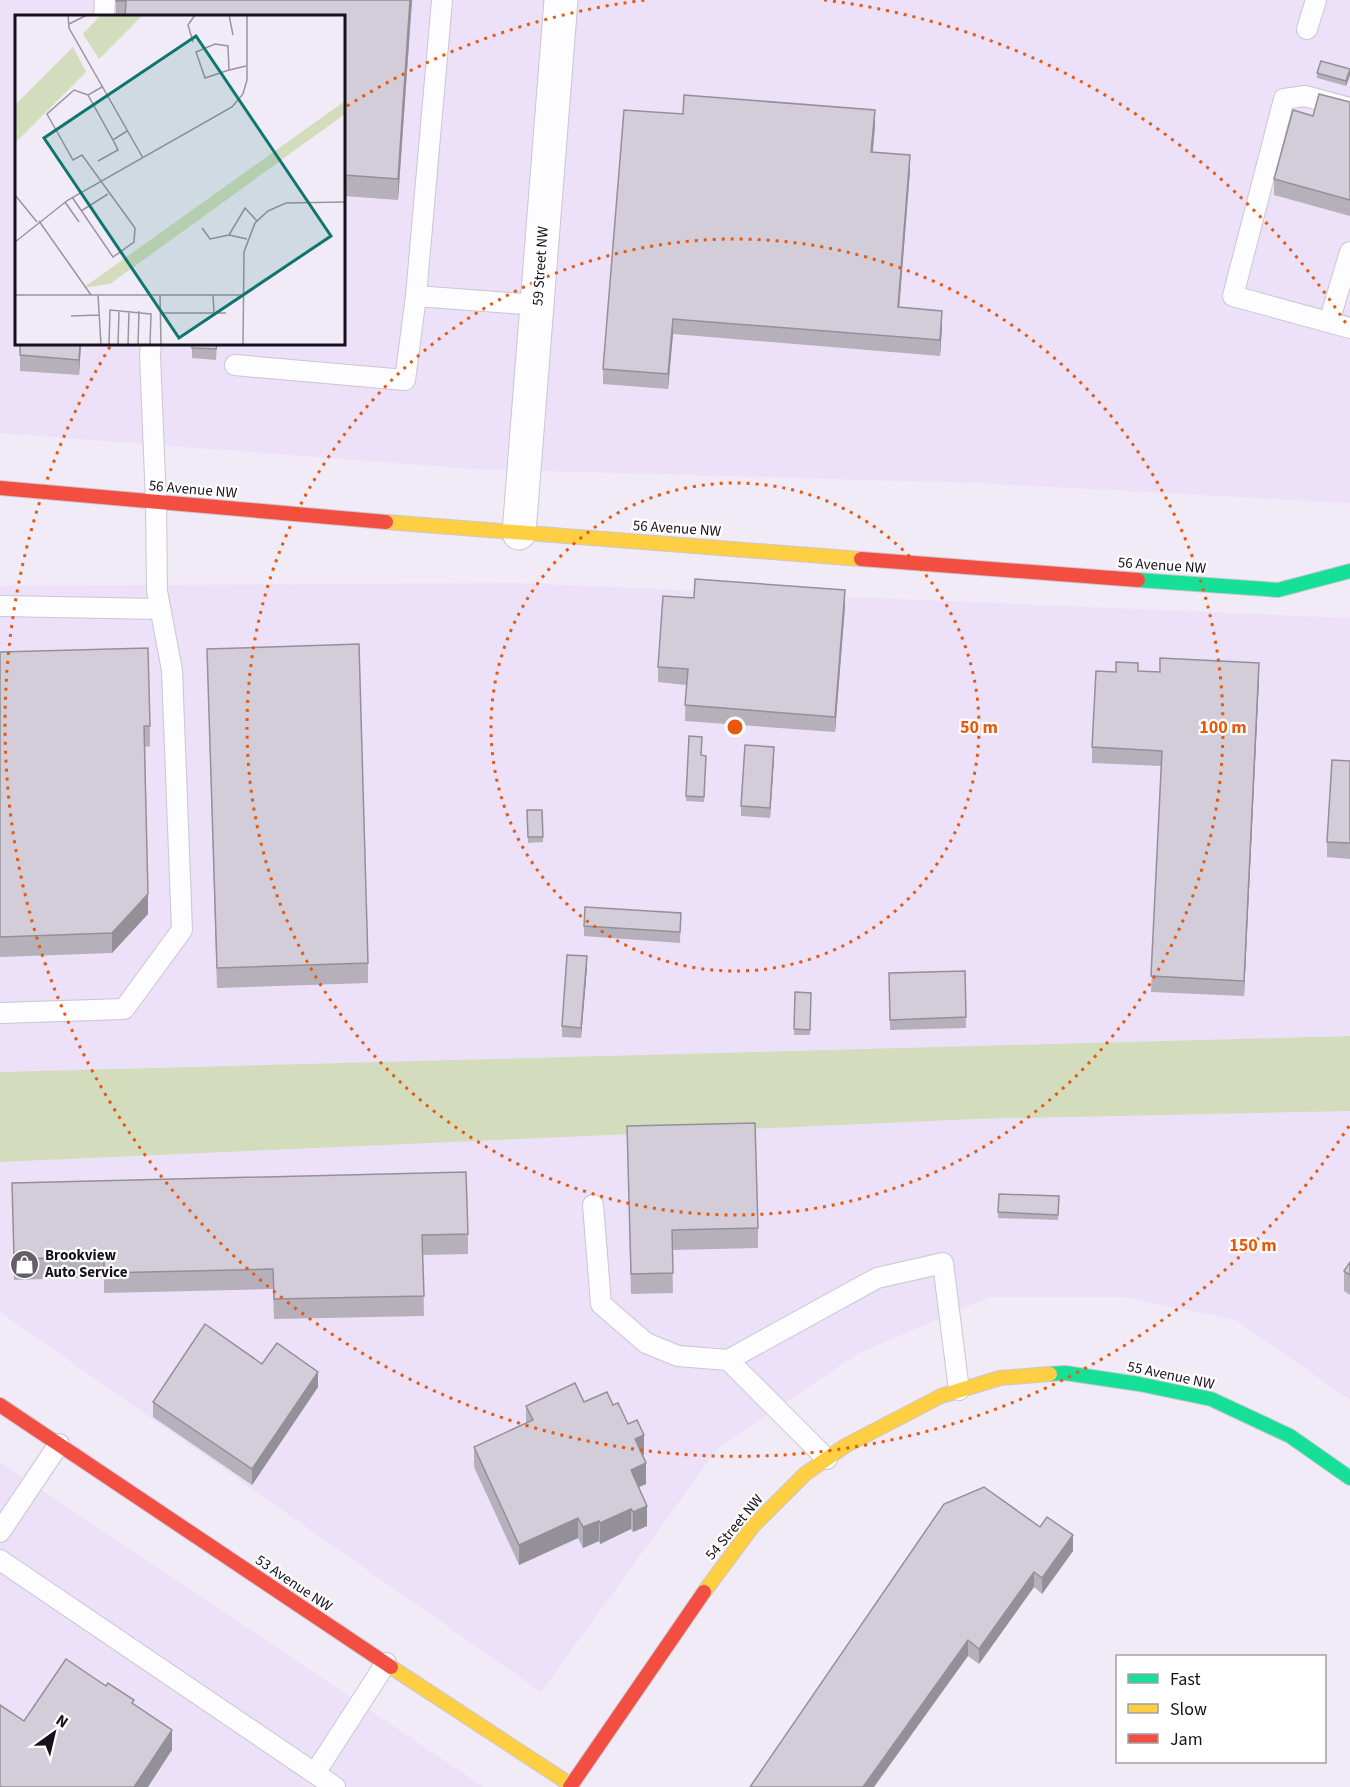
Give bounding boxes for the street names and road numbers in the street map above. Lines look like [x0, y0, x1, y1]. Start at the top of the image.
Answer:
street label: 59 Street NW [527, 225, 554, 307]
street label: 56 Avenue NW [148, 475, 238, 504]
street label: 56 Avenue NW [632, 515, 722, 542]
street label: 56 Avenue NW [1117, 552, 1207, 579]
street label: 55 Avenue NW [1125, 1356, 1217, 1395]
street label: 54 Street NW [701, 1490, 768, 1565]
street label: 53 Avenue NW [251, 1550, 337, 1617]

